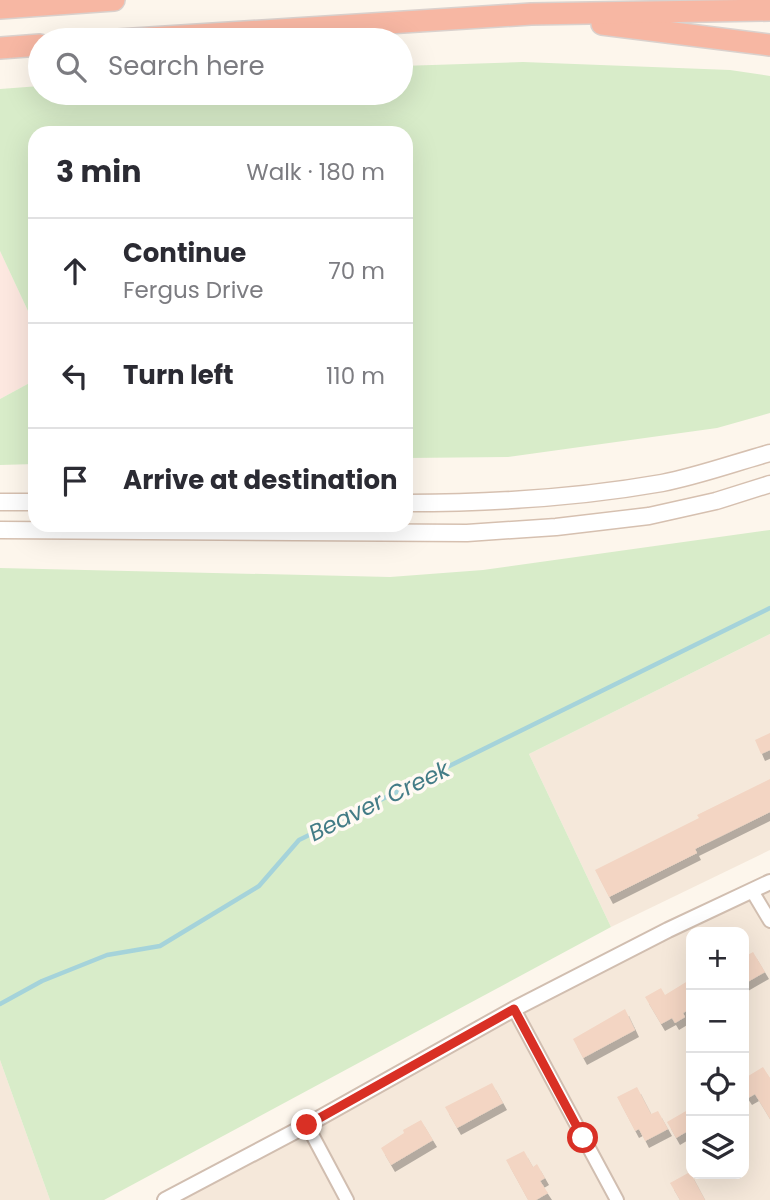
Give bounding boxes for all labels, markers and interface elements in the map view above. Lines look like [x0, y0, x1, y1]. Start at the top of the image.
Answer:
search box [28, 28, 413, 105]
icon: search [52, 48, 90, 86]
text: Search here [108, 48, 265, 84]
text: 3 min [56, 150, 141, 193]
text: Walk · 180 m [246, 156, 385, 188]
text: Continue [123, 235, 246, 271]
icon: ahead [56, 252, 94, 290]
text: 70 m [328, 255, 385, 287]
text: Fergus Drive [123, 274, 264, 306]
icon: left [56, 357, 94, 395]
text: Turn left [123, 357, 234, 393]
text: 110 m [326, 360, 385, 392]
icon: arrive [56, 462, 94, 500]
text: Arrive at destination [123, 462, 398, 498]
water label: Beaver Creek [303, 753, 456, 849]
map controls [686, 927, 749, 1179]
button: + [686, 927, 749, 990]
button: − [686, 990, 749, 1053]
button: locate [686, 1053, 749, 1116]
route end [291, 1109, 322, 1140]
button: layers [686, 1116, 749, 1179]
route start [567, 1122, 598, 1153]

